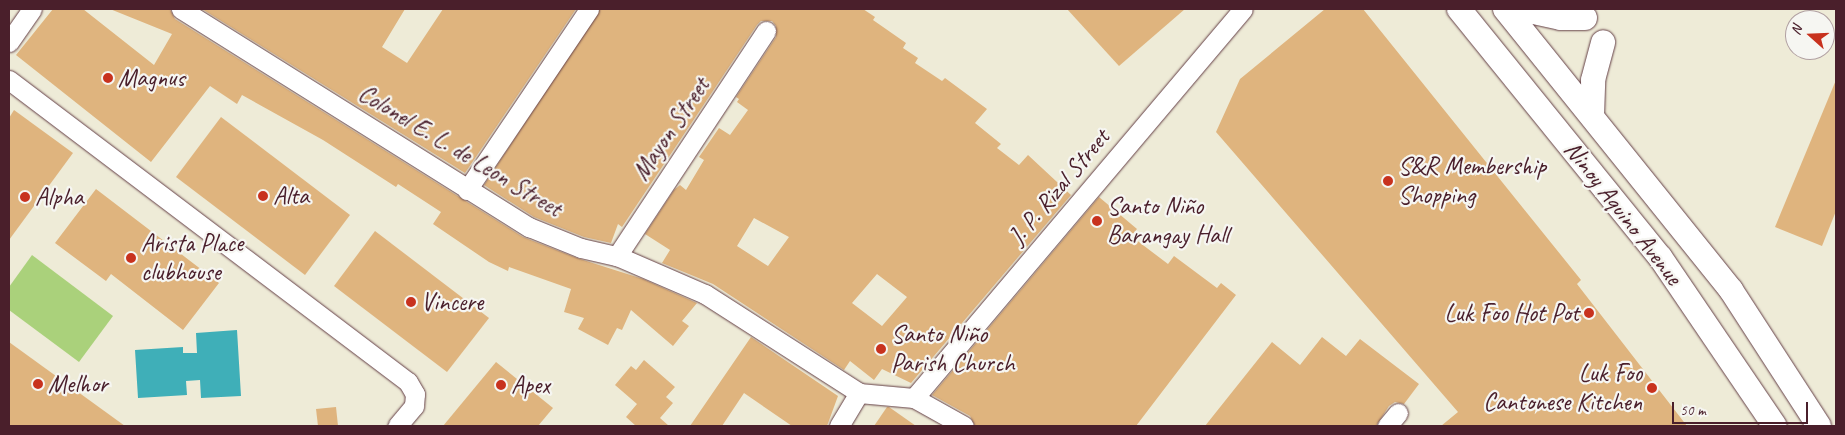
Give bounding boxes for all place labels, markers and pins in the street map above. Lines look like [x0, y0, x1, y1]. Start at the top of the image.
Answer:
place label: Magnus [118, 63, 185, 93]
marker: Magnus [102, 72, 114, 84]
place label: S&R Membership Shopping [1398, 152, 1546, 211]
marker: S&R Membership Shopping [1382, 175, 1394, 187]
place label: Alta [273, 181, 309, 211]
place label: Alpha [35, 182, 83, 212]
marker: Alta [257, 190, 269, 202]
marker: Alpha [19, 191, 31, 203]
place label: Santo Niño Barangay Hall [1107, 192, 1228, 251]
marker: Santo Niño Barangay Hall [1091, 215, 1103, 227]
place label: Arista Place clubhouse [141, 229, 244, 288]
marker: Arista Place clubhouse [125, 252, 137, 264]
place label: Vincere [421, 287, 483, 317]
marker: Vincere [405, 296, 417, 308]
place label: Luk Foo Hot Pot [1445, 298, 1579, 328]
marker: Luk Foo Hot Pot [1583, 307, 1595, 319]
place label: Santo Niño Parish Church [891, 320, 1015, 379]
marker: Santo Niño Parish Church [875, 343, 887, 355]
place label: Luk Foo Cantonese Kitchen [1484, 359, 1642, 418]
place label: Melhor [48, 369, 108, 399]
place label: Apex [511, 370, 550, 400]
marker: Melhor [32, 378, 44, 390]
marker: Apex [495, 379, 507, 391]
marker: Luk Foo Cantonese Kitchen [1646, 382, 1658, 394]

